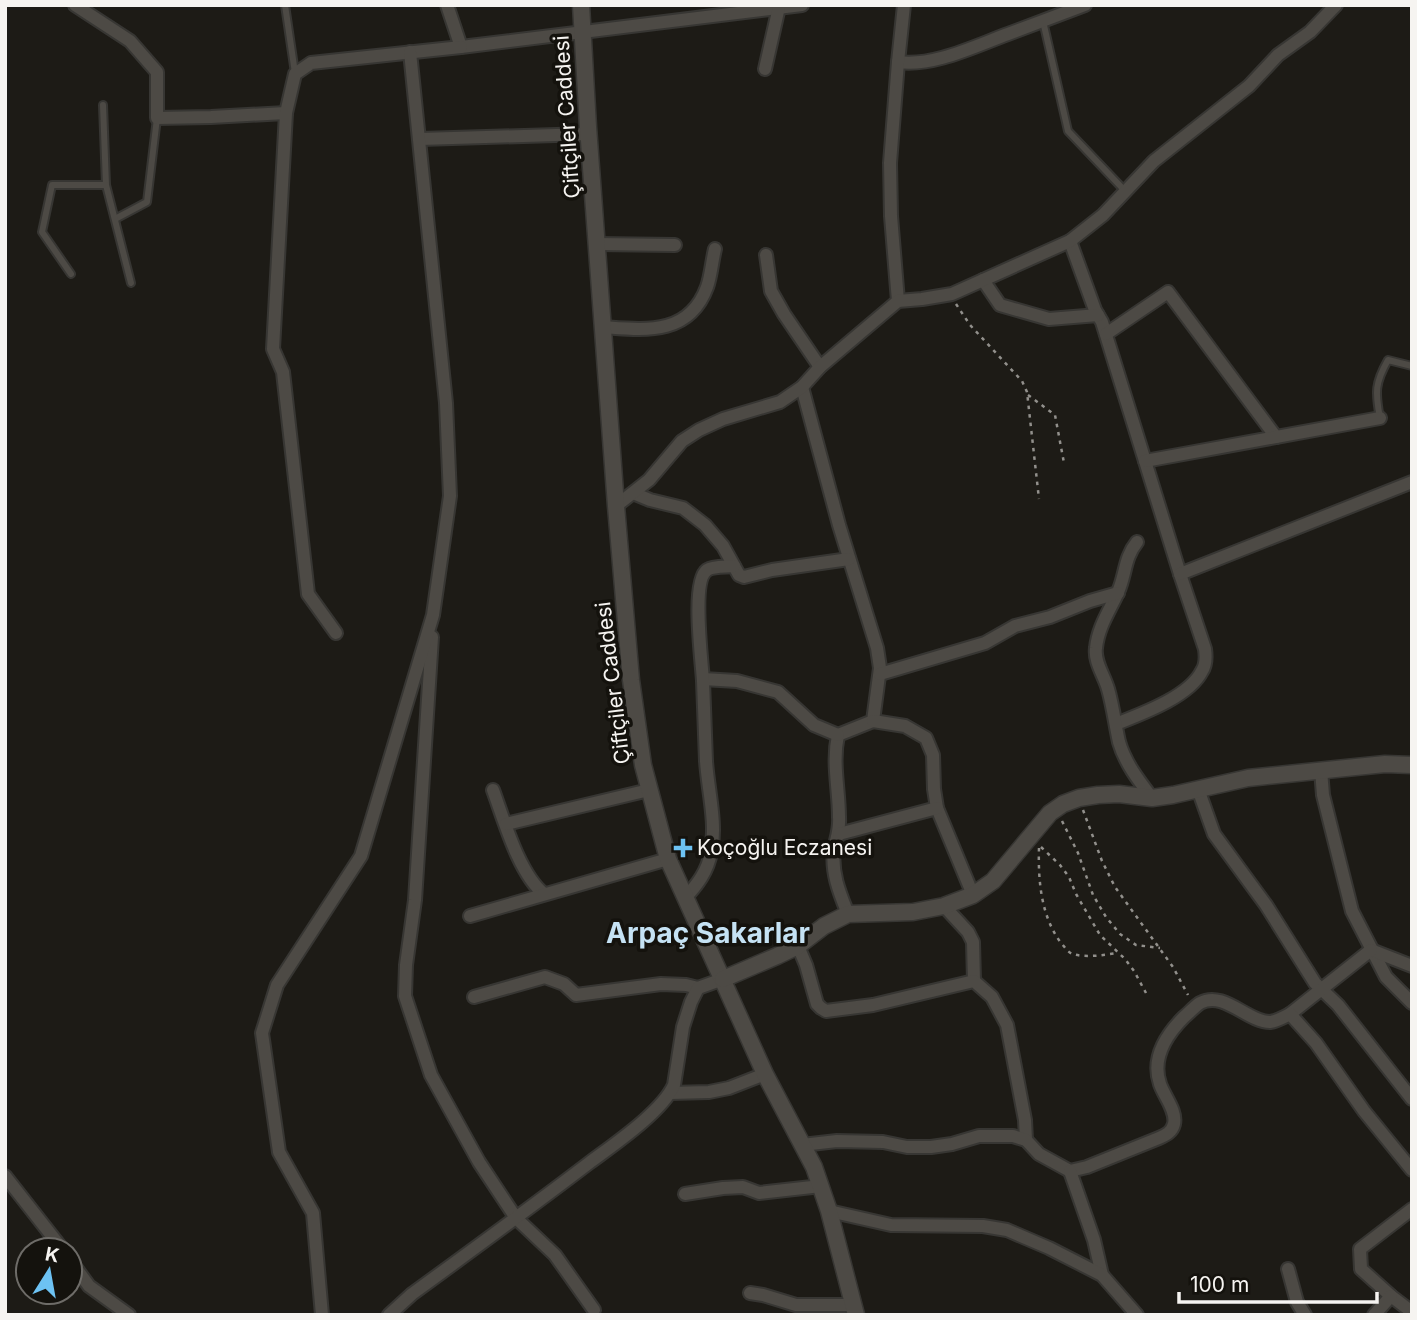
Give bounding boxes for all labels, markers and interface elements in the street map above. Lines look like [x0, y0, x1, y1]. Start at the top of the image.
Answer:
street label: Çiftçiler Caddesi [548, 35, 585, 200]
street label: Çiftçiler Caddesi [590, 600, 635, 766]
place label: Koçoğlu Eczanesi [697, 835, 872, 860]
marker: Koçoğlu Eczanesi [675, 840, 691, 856]
district label: Arpaç Sakarlar [606, 916, 810, 950]
north arrow [14, 1236, 84, 1306]
text: K [43, 1242, 61, 1267]
scale bar [1179, 1260, 1377, 1304]
text: 100 m [1190, 1272, 1249, 1297]

